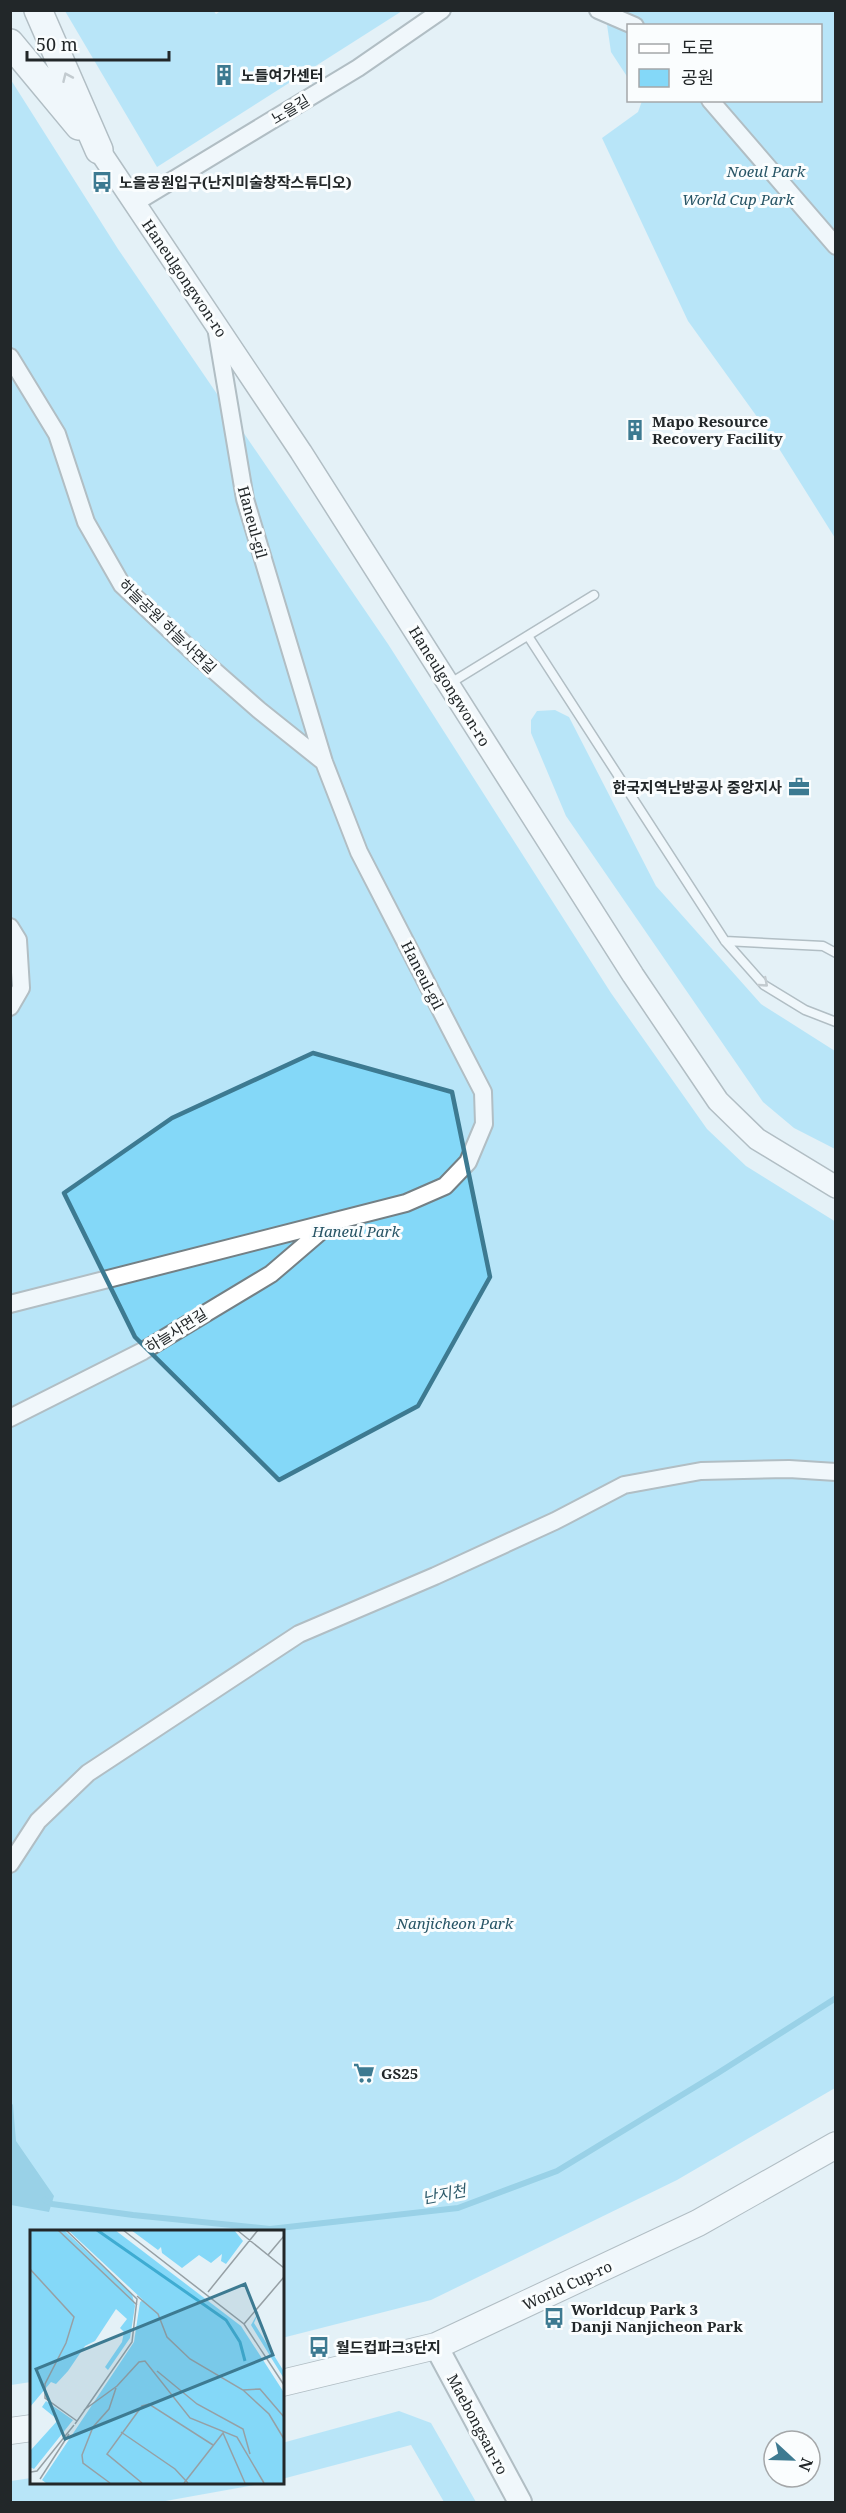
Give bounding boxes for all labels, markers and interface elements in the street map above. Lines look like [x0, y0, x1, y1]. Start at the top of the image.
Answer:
scale bar [27, 24, 170, 62]
legend [627, 24, 822, 102]
text: 50 m [36, 32, 78, 56]
text: 도로 [681, 35, 714, 59]
building icon: 노들여가센터 [212, 63, 236, 87]
place label: 노들여가센터 [241, 65, 324, 85]
text: 공원 [681, 65, 714, 89]
one-way arrow [62, 72, 74, 83]
street label: 노을길 [267, 90, 313, 128]
park label: Noeul Park [726, 161, 806, 181]
bus stop icon: 노을공원입구(난지미술창작스튜디오) [90, 170, 114, 194]
place label: 노을공원입구(난지미술창작스튜디오) [119, 172, 352, 192]
park label: World Cup Park [682, 189, 794, 209]
street label: Haneulgongwon-ro [138, 215, 232, 341]
place label: Mapo Resource Recovery Facility [652, 411, 783, 448]
building icon: Mapo Resource Recovery Facility [623, 418, 647, 442]
street label: Haneul-gil [234, 483, 272, 561]
street label: 하늘공원 하늘사면길 [115, 574, 221, 678]
street label: Haneulgongwon-ro [405, 622, 495, 750]
office icon: 한국지역난방공사 중앙지사 [787, 775, 811, 799]
place label: 한국지역난방공사 중앙지사 [612, 777, 782, 797]
street label: Haneul-gil [397, 937, 449, 1013]
one-way arrow [758, 976, 769, 987]
park label: Haneul Park [311, 1221, 400, 1241]
street label: 하늘사면길 [141, 1303, 211, 1357]
park label: Nanjicheon Park [396, 1913, 514, 1933]
supermarket icon: GS25 [352, 2061, 376, 2085]
place label: GS25 [381, 2063, 418, 2083]
water label: 난지천 [420, 2179, 470, 2209]
inset map [30, 2230, 284, 2483]
street label: World Cup-ro [519, 2256, 615, 2314]
place label: Worldcup Park 3 Danji Nanjicheon Park [571, 2299, 743, 2336]
bus stop icon: Worldcup Park 3 Danji Nanjicheon Park [542, 2306, 566, 2330]
bus stop icon: 월드컵파크3단지 [307, 2335, 331, 2359]
place label: 월드컵파크3단지 [336, 2337, 441, 2357]
street label: Maebongsan-ro [443, 2370, 513, 2478]
north arrow [762, 2429, 822, 2489]
text: N [793, 2455, 818, 2475]

